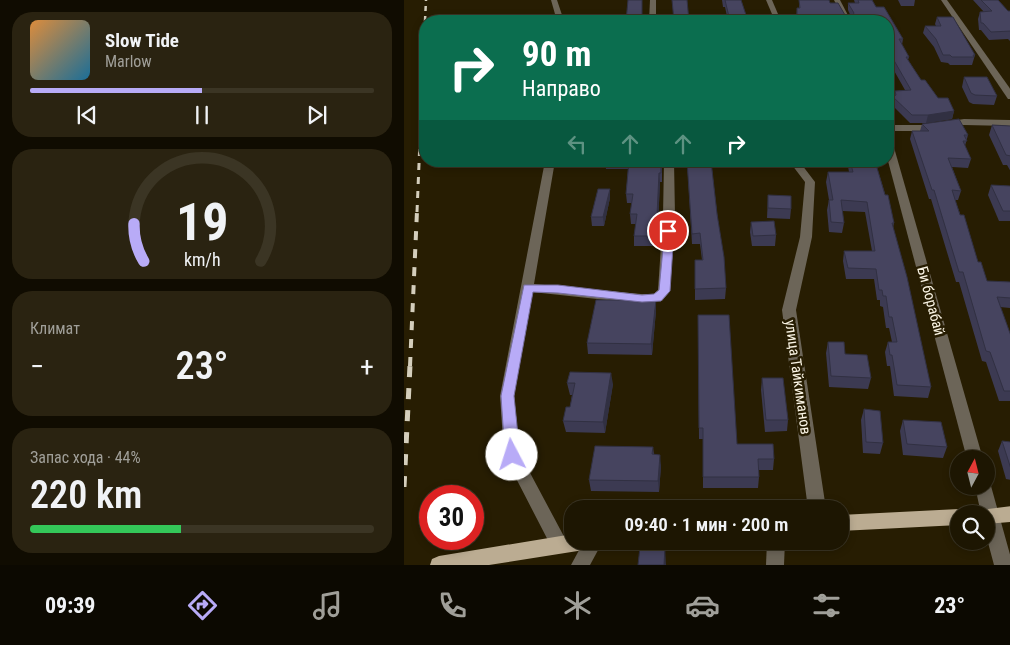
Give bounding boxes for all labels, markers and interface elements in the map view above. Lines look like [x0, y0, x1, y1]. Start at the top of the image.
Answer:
text: Slow Tide [105, 29, 179, 52]
text: 90 m [522, 34, 591, 75]
icon: right [439, 35, 504, 100]
text: Marlow [105, 52, 152, 71]
text: Направо [522, 76, 601, 101]
icon: previous [73, 101, 101, 129]
icon: pause [188, 101, 216, 129]
icon: next [303, 101, 331, 129]
icon: left [563, 130, 591, 158]
icon: ahead [616, 130, 644, 158]
icon: ahead [669, 130, 697, 158]
icon: right [722, 130, 750, 158]
text: 19 [176, 192, 228, 253]
pin [647, 210, 689, 252]
icon: arrive [654, 217, 682, 245]
text: km/h [184, 249, 220, 270]
street label: Би борабай [913, 264, 949, 338]
street label: улица Тайкиманов [781, 318, 815, 436]
text: Климат [30, 319, 80, 338]
text: 23° [176, 344, 228, 388]
text: − [30, 350, 44, 383]
text: + [360, 350, 374, 383]
position arrow [485, 428, 537, 480]
text: Запас хода · 44% [30, 448, 141, 467]
north arrow [950, 450, 995, 495]
map controls [950, 450, 995, 550]
text: 220 km [30, 473, 142, 517]
speed limit sign: 30 [419, 485, 484, 550]
button: search [950, 505, 995, 550]
text: 09:40 · 1 мин · 200 m [625, 513, 788, 536]
icon: directions [185, 588, 220, 623]
icon: music [310, 588, 345, 623]
icon: phone [435, 588, 470, 623]
icon: climate [560, 588, 595, 623]
icon: car [685, 588, 720, 623]
icon: filters [809, 588, 844, 623]
text: 09:39 [45, 593, 95, 618]
text: 23° [934, 593, 965, 618]

